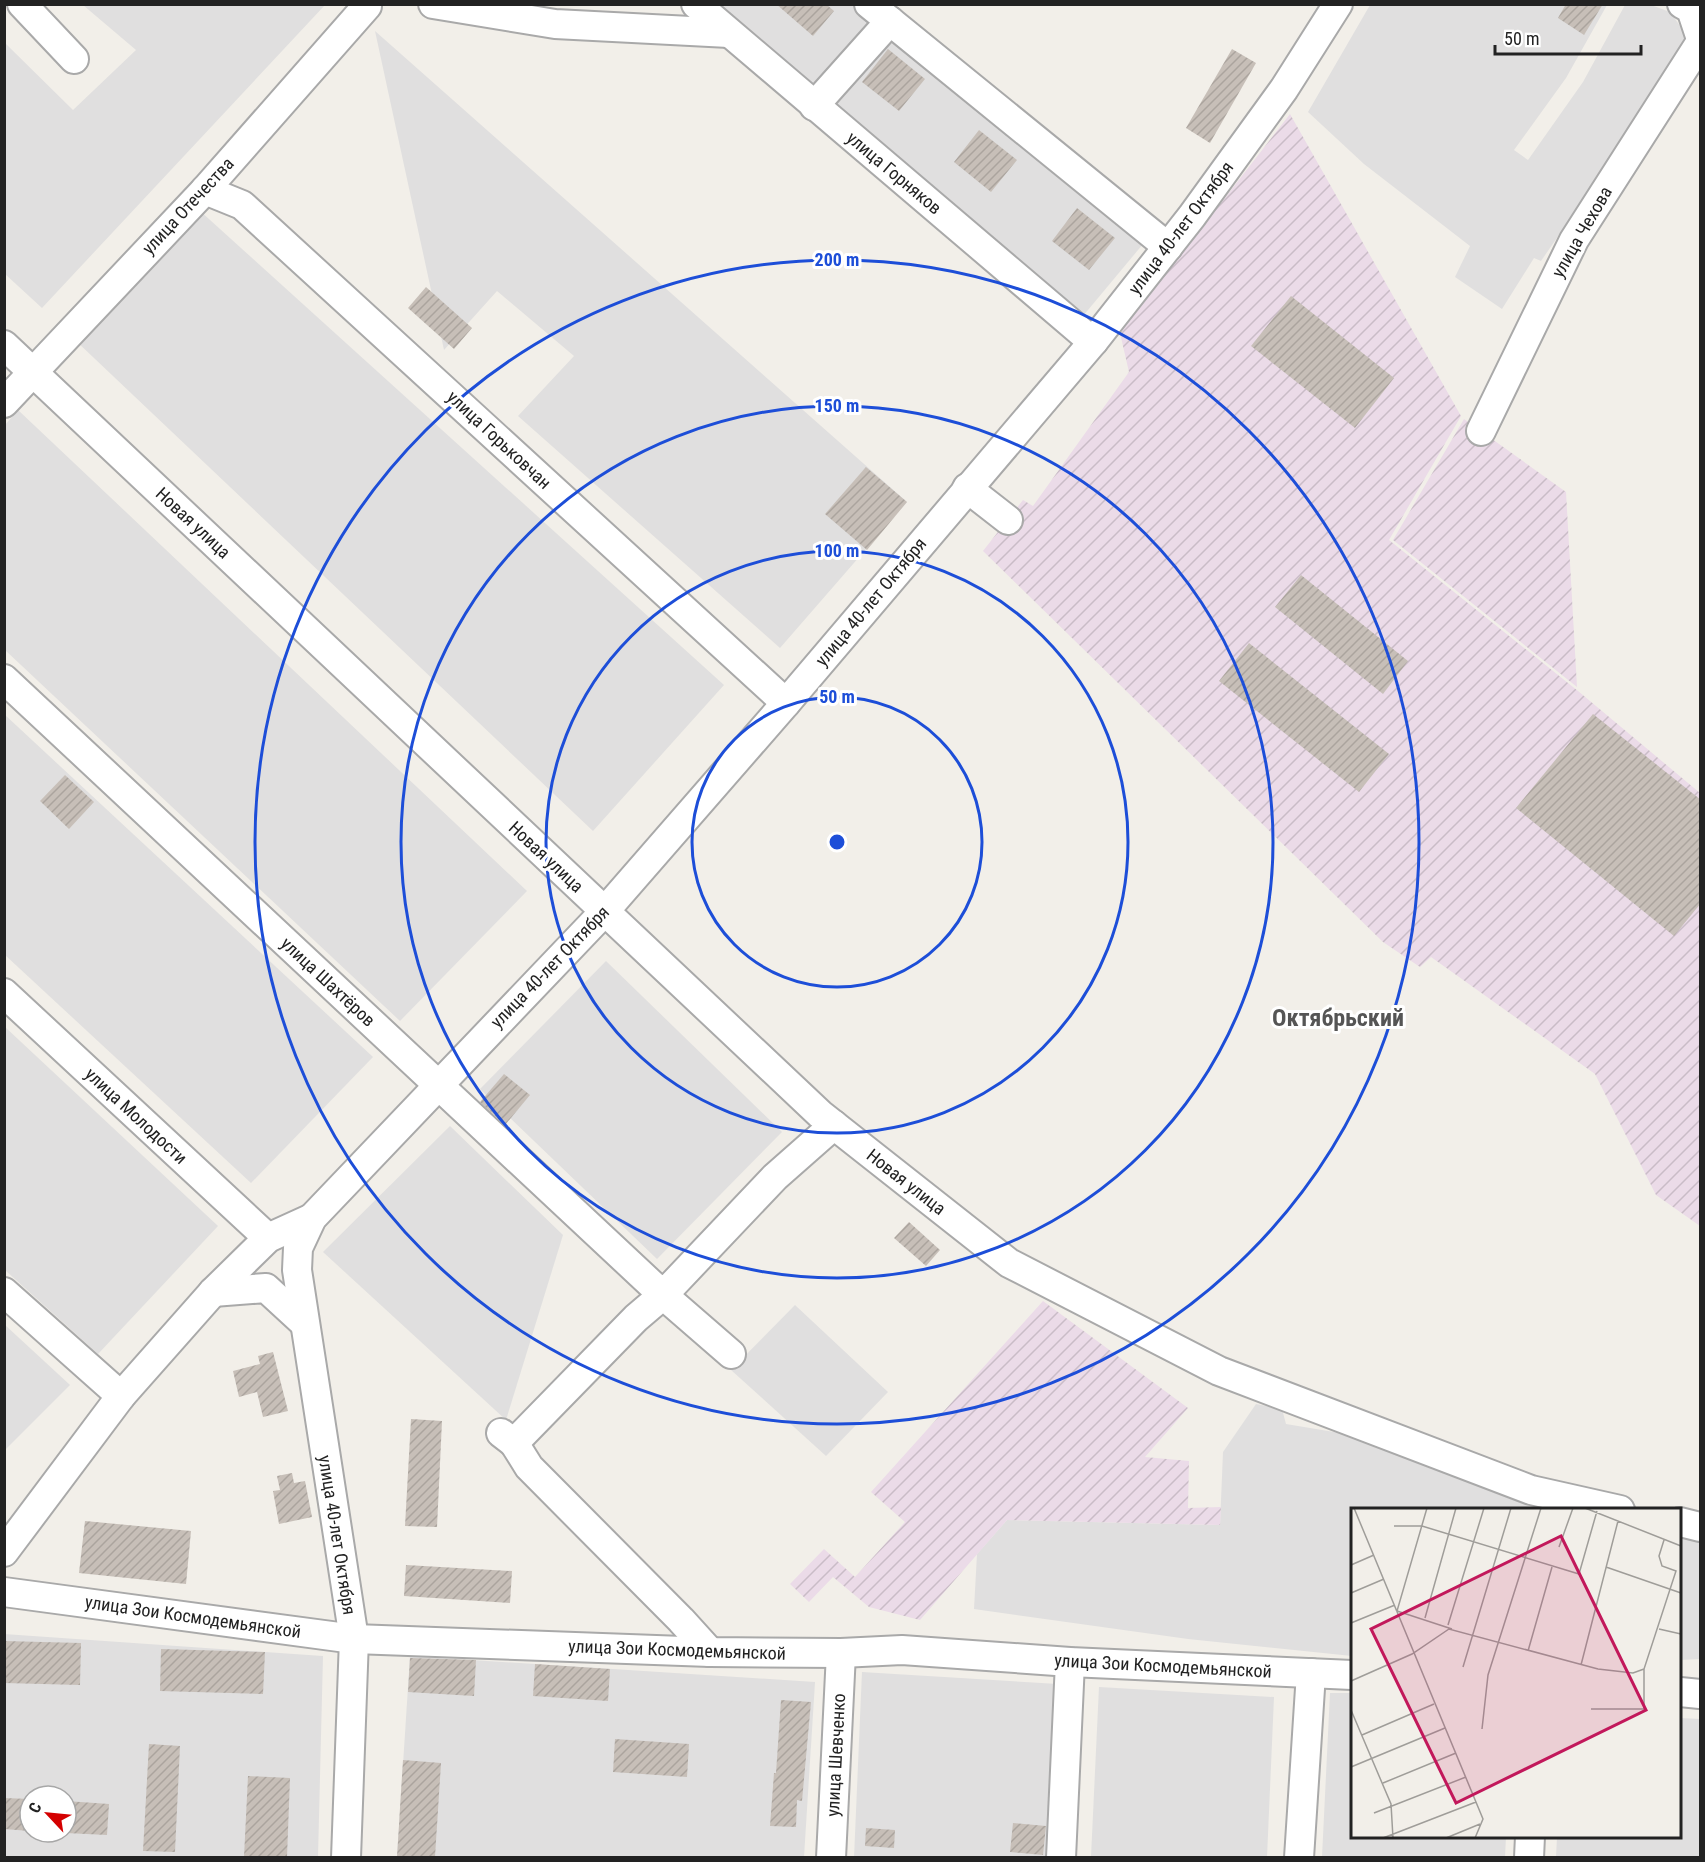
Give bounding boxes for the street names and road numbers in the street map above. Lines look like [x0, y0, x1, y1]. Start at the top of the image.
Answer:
street label: улица Горняков [843, 127, 946, 218]
street label: улица Отечества [137, 153, 238, 258]
street label: улица 40-лет Октября [1124, 157, 1237, 298]
street label: улица Чехова [1547, 183, 1616, 281]
street label: улица Горьковчан [443, 386, 556, 493]
street label: Новая улица [152, 483, 235, 562]
street label: улица 40-лет Октября [811, 533, 930, 670]
street label: Новая улица [505, 817, 588, 896]
street label: улица 40-лет Октября [486, 901, 613, 1032]
street label: улица Шахтёров [277, 933, 380, 1031]
street label: улица Молодости [81, 1063, 192, 1168]
street label: Новая улица [863, 1144, 950, 1219]
street label: улица 40-лет Октября [315, 1454, 360, 1616]
street label: улица Зои Космодемьянской [84, 1591, 302, 1642]
street label: улица Зои Космодемьянской [568, 1635, 786, 1664]
street label: улица Зои Космодемьянской [1054, 1649, 1272, 1682]
street label: улица Шевченко [822, 1693, 849, 1817]

